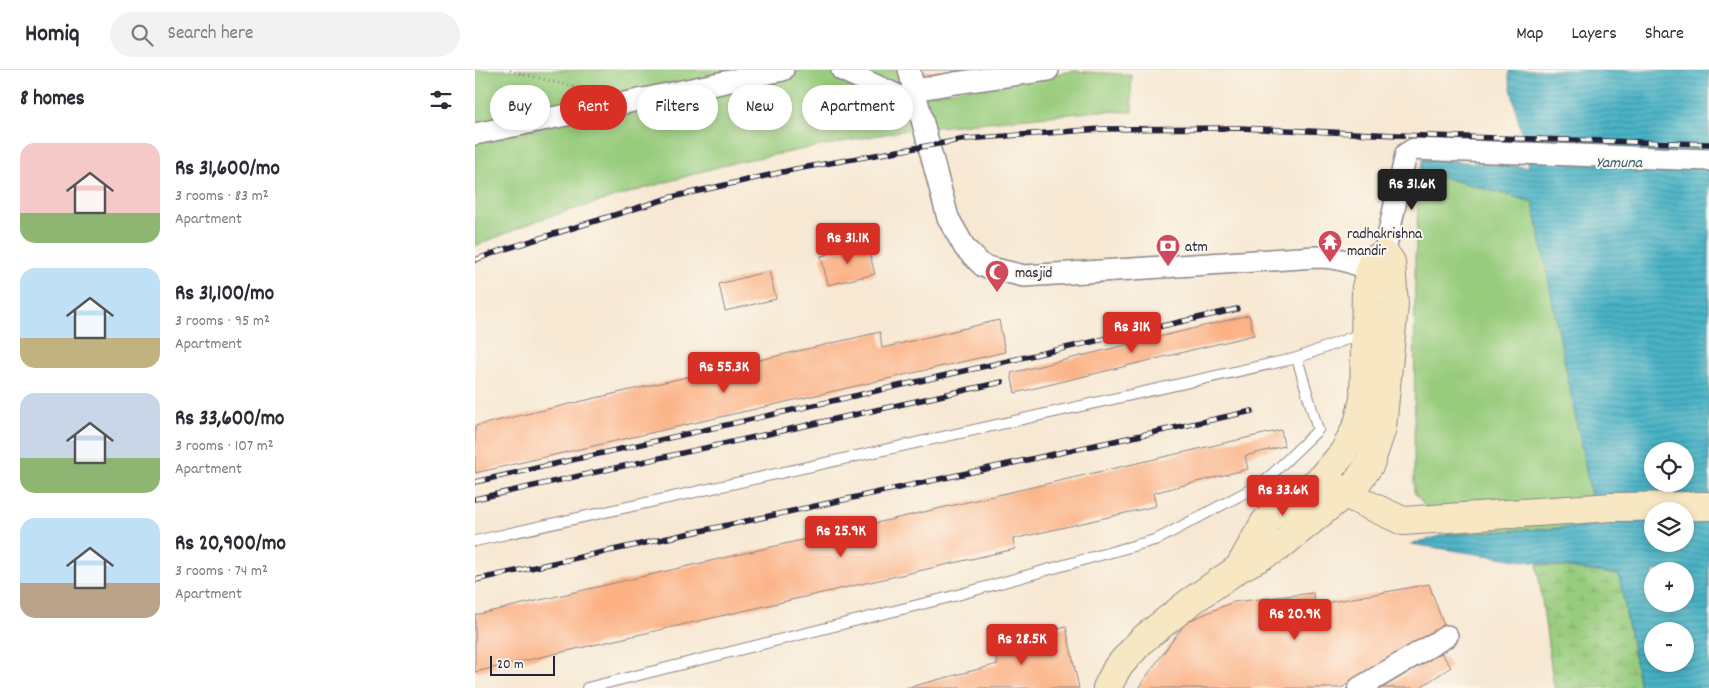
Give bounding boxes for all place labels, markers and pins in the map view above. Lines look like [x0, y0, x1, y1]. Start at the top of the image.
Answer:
pin: Rs 31.6K [1360, 168, 1464, 211]
pin: Rs 31.1K [796, 222, 900, 265]
place label: radhakrishna mandir [1347, 224, 1423, 263]
temple icon: radhakrishna mandir [1317, 229, 1343, 263]
bank icon: atm [1155, 233, 1181, 267]
place label: atm [1185, 237, 1208, 259]
mosque icon: masjid [984, 259, 1010, 293]
place label: masjid [1015, 263, 1052, 285]
pin: Rs 31K [1091, 312, 1173, 354]
pin: Rs 55.3K [672, 352, 776, 394]
pin: Rs 33.6K [1231, 474, 1335, 517]
pin: Rs 25.9K [789, 516, 893, 558]
pin: Rs 20.9K [1243, 598, 1347, 641]
pin: Rs 28.5K [970, 624, 1074, 666]

